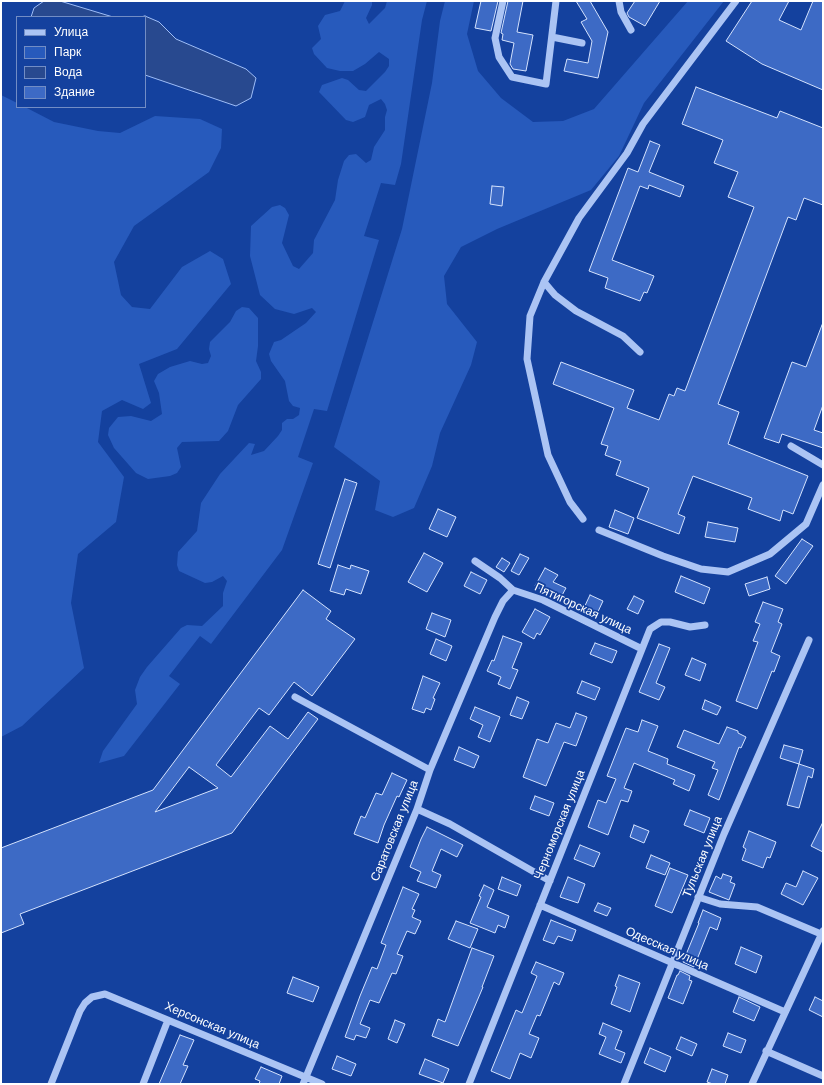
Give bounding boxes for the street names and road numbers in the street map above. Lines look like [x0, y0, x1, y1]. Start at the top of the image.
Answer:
street label: Пятигорская улица [532, 580, 634, 638]
street label: Черноморская улица [531, 768, 589, 882]
street label: Саратовская улица [368, 778, 422, 884]
street label: Тульская улица [680, 814, 726, 900]
street label: Одесская улица [623, 924, 711, 974]
street label: Херсонская улица [162, 1000, 262, 1052]

